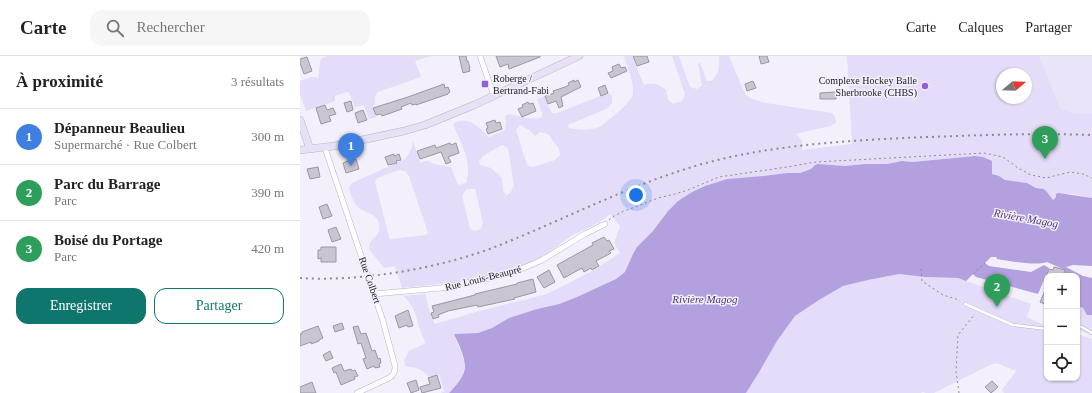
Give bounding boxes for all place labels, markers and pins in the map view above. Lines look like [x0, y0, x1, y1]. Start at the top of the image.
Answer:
place label: Roberge / Bertrand-Fabi [493, 73, 549, 96]
place label: Complexe Hockey Balle Sherbrooke (CHBS) [819, 75, 918, 99]
marker: Roberge / Bertrand-Fabi [480, 79, 490, 89]
marker: Complexe Hockey Balle Sherbrooke (CHBS) [920, 81, 930, 91]
pin: 3 [1032, 126, 1058, 159]
pin: 1 [338, 133, 364, 166]
pin: 2 [984, 274, 1010, 307]

